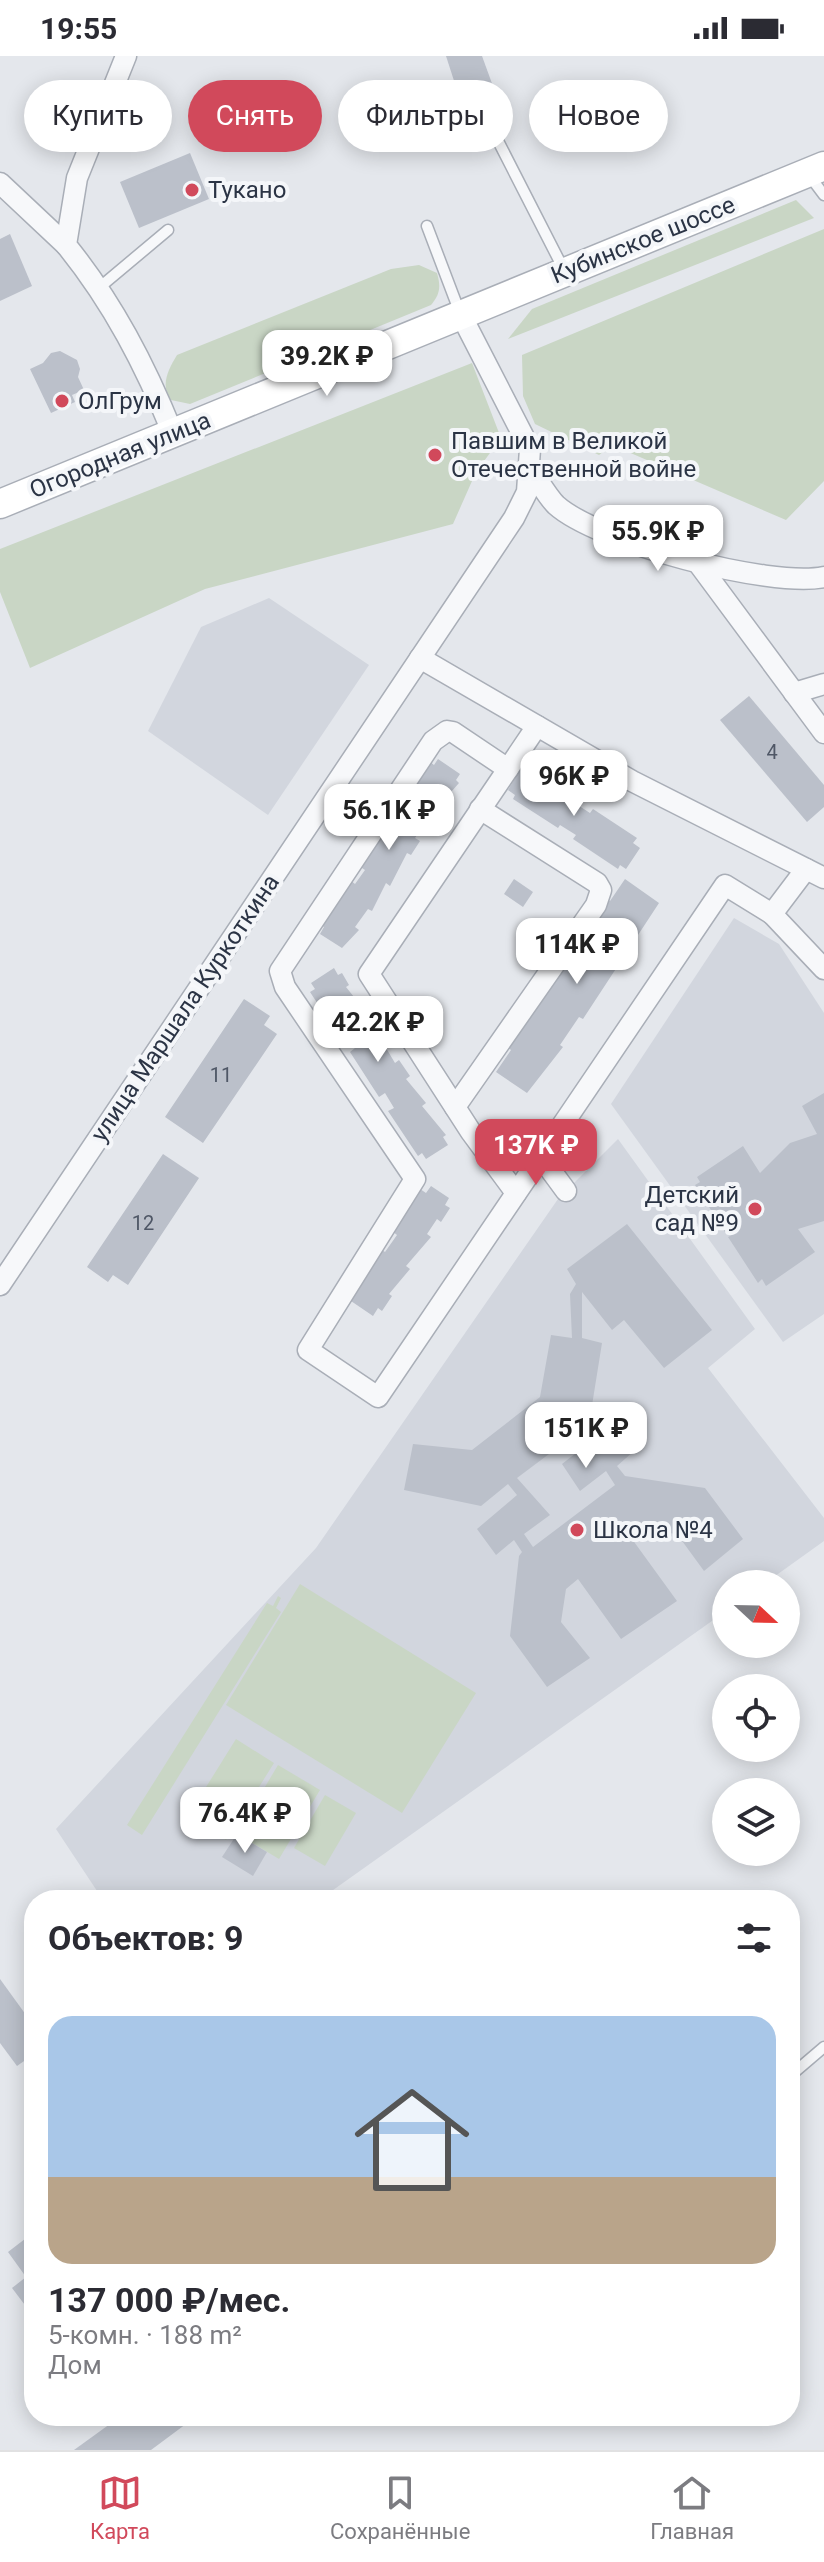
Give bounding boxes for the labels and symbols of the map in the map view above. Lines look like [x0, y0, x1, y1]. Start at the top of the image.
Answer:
place label: Тукано [208, 176, 286, 204]
marker: Тукано [183, 181, 201, 199]
street label: Кубинское шоссе [547, 190, 739, 290]
pin: 39.2K ₽ [253, 330, 401, 398]
place label: ОлГрум [78, 387, 162, 415]
marker: ОлГрум [53, 392, 71, 410]
street label: Огородная улица [25, 406, 215, 504]
place label: Павшим в Великой Отечественной войне [451, 427, 696, 483]
marker: Павшим в Великой Отечественной войне [426, 446, 444, 464]
pin: 55.9K ₽ [584, 505, 732, 573]
house number: 4 [766, 740, 778, 764]
pin: 96K ₽ [518, 750, 630, 818]
pin: 56.1K ₽ [315, 784, 463, 852]
street label: улица Маршала Куркоткина [85, 869, 285, 1147]
pin: 114K ₽ [512, 918, 642, 986]
pin: 42.2K ₽ [304, 996, 452, 1064]
house number: 11 [210, 1063, 232, 1087]
pin: 137K ₽ [471, 1119, 601, 1187]
place label: Детский сад №9 [645, 1181, 739, 1237]
marker: Детский сад №9 [746, 1200, 764, 1218]
house number: 12 [132, 1211, 154, 1235]
pin: 151K ₽ [521, 1402, 651, 1470]
place label: Школа №4 [593, 1516, 713, 1544]
marker: Школа №4 [568, 1521, 586, 1539]
north arrow [712, 1570, 800, 1658]
pin: 76.4K ₽ [171, 1787, 319, 1855]

